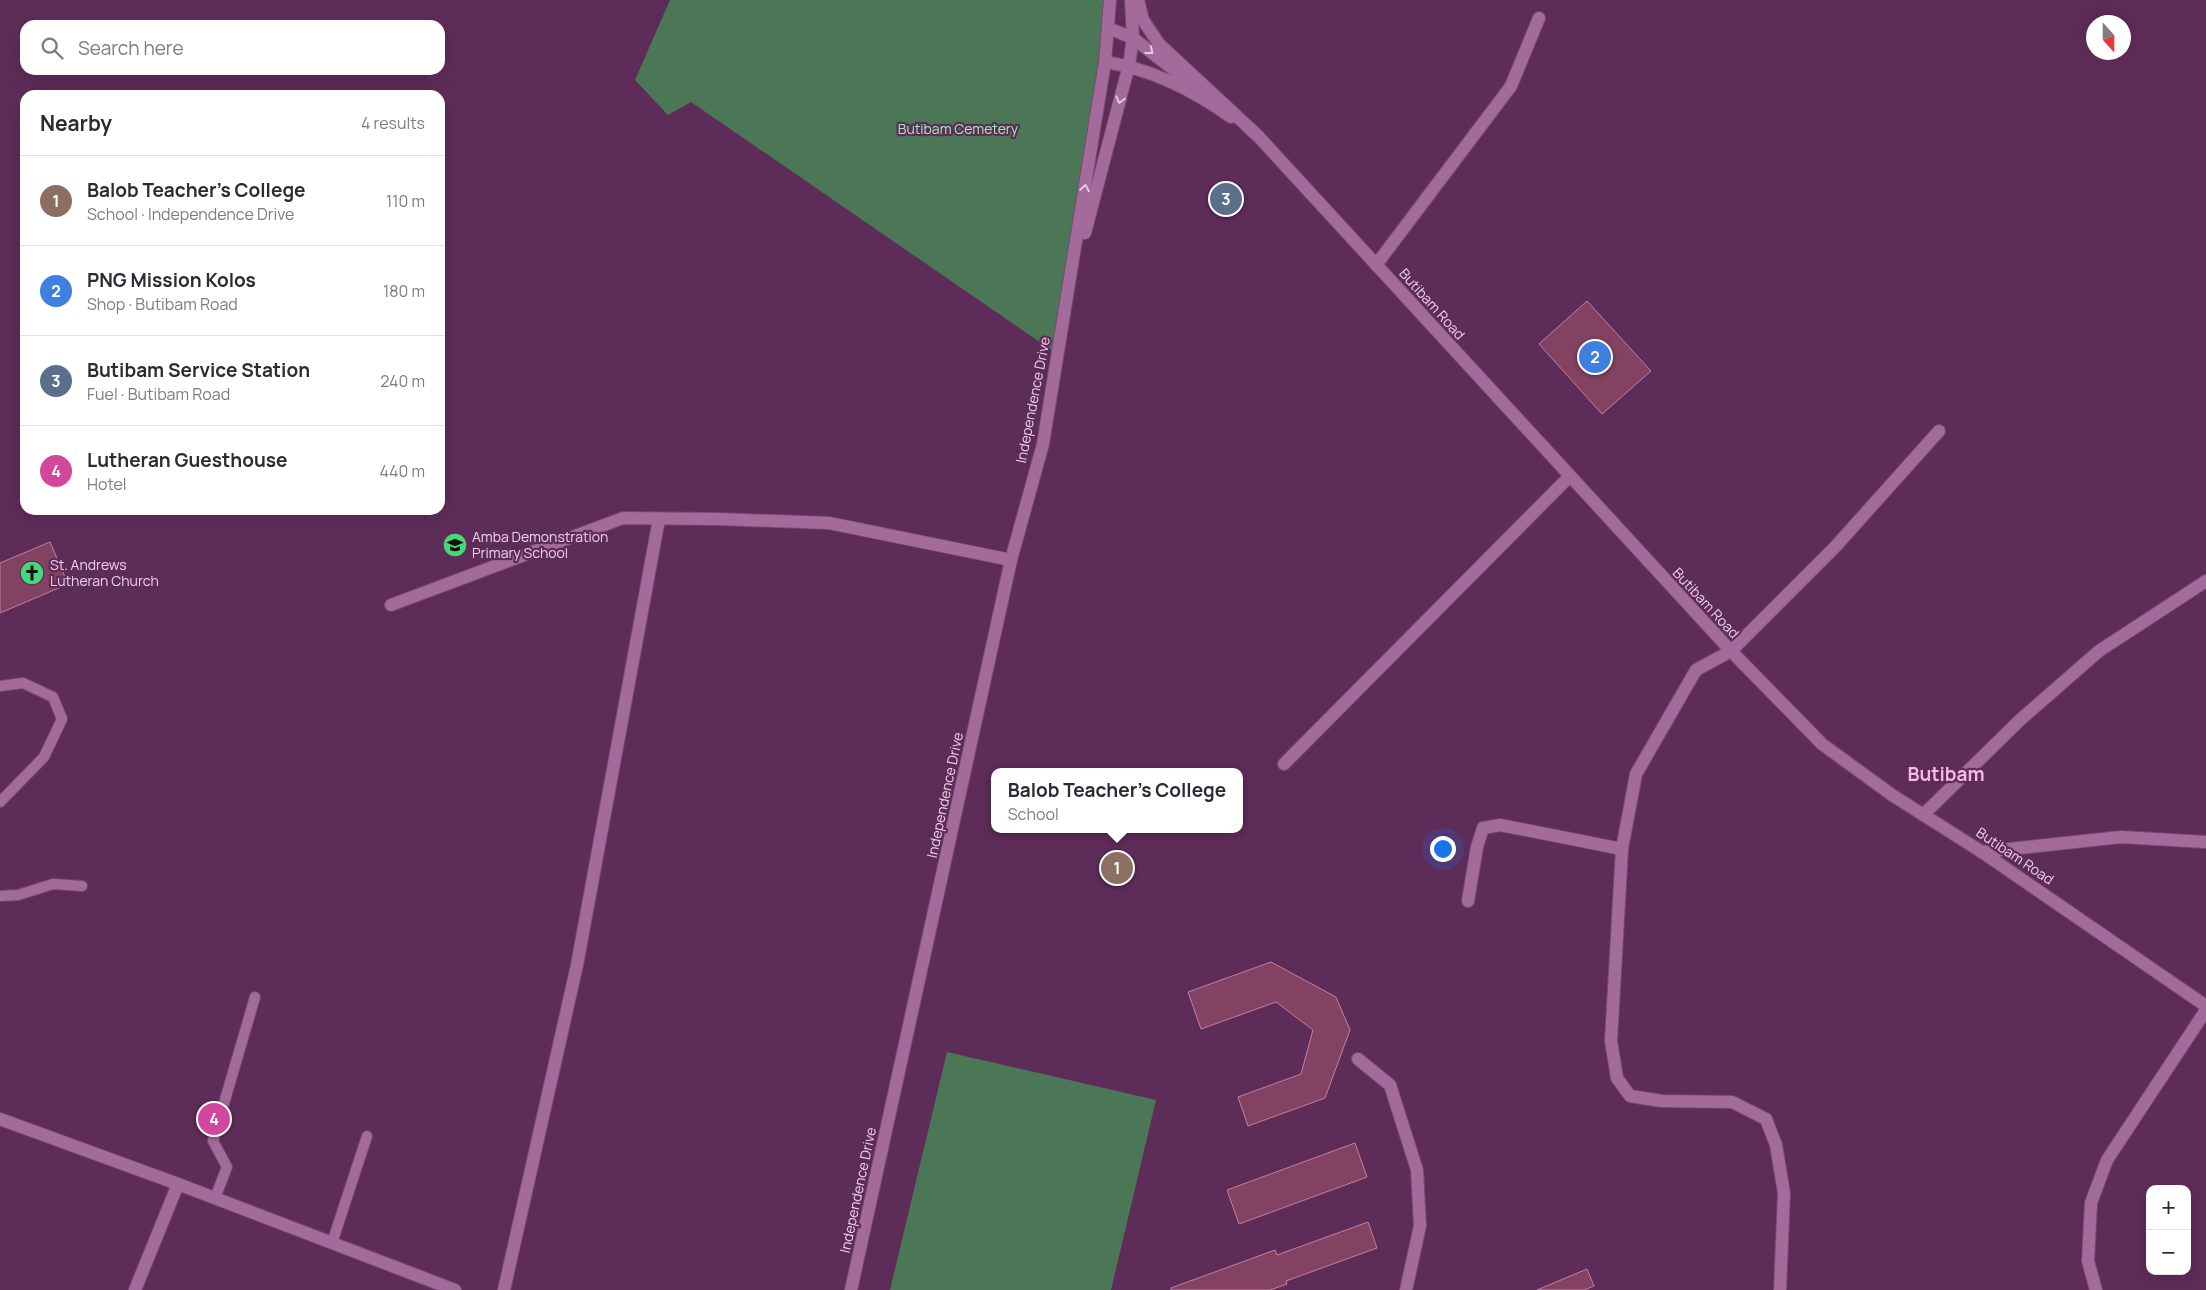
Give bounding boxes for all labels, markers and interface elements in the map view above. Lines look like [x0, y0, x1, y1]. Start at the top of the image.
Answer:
north arrow [2086, 15, 2131, 60]
search box [20, 20, 445, 75]
icon: search [38, 34, 66, 62]
text: Search here [78, 35, 184, 61]
one-way arrow [1144, 46, 1153, 54]
one-way arrow [1115, 95, 1125, 103]
text: Nearby [40, 109, 112, 137]
text: 4 results [361, 112, 425, 134]
park label: Butibam Cemetery [898, 119, 1019, 138]
text: Balob Teacher's College [87, 177, 306, 203]
pin: 3 [1210, 180, 1242, 218]
one-way arrow [1079, 184, 1089, 193]
text: 1 [52, 190, 60, 212]
text: 110 m [386, 190, 425, 212]
text: School · Independence Drive [87, 203, 294, 225]
street label: Butibam Road [1395, 264, 1469, 343]
text: PNG Mission Kolos [87, 267, 256, 293]
text: 2 [51, 280, 61, 302]
text: 180 m [383, 280, 425, 302]
text: Shop · Butibam Road [87, 293, 238, 315]
street label: Independence Drive [1011, 335, 1054, 465]
pin: 2 [1579, 338, 1611, 376]
text: Butibam Service Station [87, 357, 310, 383]
text: 3 [51, 370, 61, 392]
text: 240 m [380, 370, 425, 392]
text: Fuel · Butibam Road [87, 383, 230, 405]
text: Lutheran Guesthouse [87, 447, 288, 473]
text: 4 [51, 460, 61, 482]
text: 440 m [379, 460, 425, 482]
text: Hotel [87, 473, 127, 495]
place label: Amba Demonstration Primary School [472, 527, 608, 562]
school or university icon: Amba Demonstration Primary School [442, 532, 468, 558]
place label: St. Andrews Lutheran Church [50, 555, 159, 590]
church icon: St. Andrews Lutheran Church [19, 560, 45, 586]
street label: Butibam Road [1669, 563, 1744, 642]
street label: Independence Drive [922, 730, 967, 860]
district label: Butibam [1907, 761, 1985, 787]
popup [991, 768, 1243, 833]
text: Balob Teacher's College [1008, 777, 1226, 803]
text: School [1008, 803, 1059, 825]
street label: Butibam Road [1973, 823, 2058, 889]
your location [1430, 836, 1456, 862]
pin: 1 [1101, 849, 1133, 887]
pin: 4 [198, 1100, 230, 1138]
street label: Independence Drive [835, 1125, 880, 1255]
map controls [2146, 1185, 2191, 1275]
button: + [2146, 1185, 2191, 1230]
button: − [2146, 1230, 2191, 1275]

